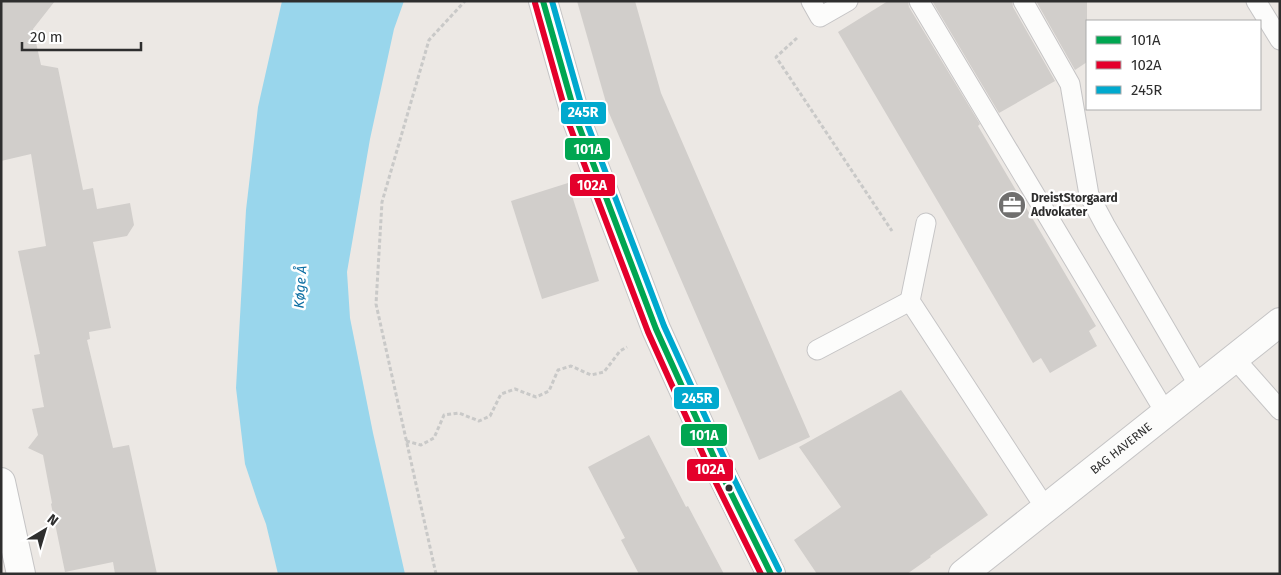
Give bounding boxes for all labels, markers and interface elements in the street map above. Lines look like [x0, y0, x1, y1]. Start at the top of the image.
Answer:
scale bar [22, 20, 141, 52]
legend [1086, 20, 1261, 110]
text: 20 m [30, 28, 63, 46]
text: 101A [1131, 31, 1161, 49]
text: 102A [1131, 56, 1162, 74]
text: 245R [1131, 81, 1162, 99]
line badge: 245R [560, 101, 607, 125]
text: 245R [568, 104, 599, 121]
line badge: 101A [564, 137, 611, 161]
text: 101A [573, 141, 603, 158]
line badge: 102A [569, 173, 616, 197]
text: 102A [577, 177, 608, 194]
office icon: DreistStorgaard Advokater [997, 190, 1027, 220]
place label: DreistStorgaard Advokater [1030, 191, 1118, 219]
water label: Køge Å [290, 265, 310, 309]
line badge: 245R [673, 386, 720, 410]
text: 245R [682, 390, 713, 407]
street label: BAG HAVERNE [1088, 420, 1155, 477]
line badge: 101A [680, 423, 728, 447]
text: 101A [689, 427, 719, 444]
line badge: 102A [686, 458, 734, 482]
text: 102A [695, 461, 726, 478]
unlabelled marker [724, 483, 734, 493]
north arrow [20, 505, 70, 555]
text: N [44, 511, 62, 530]

